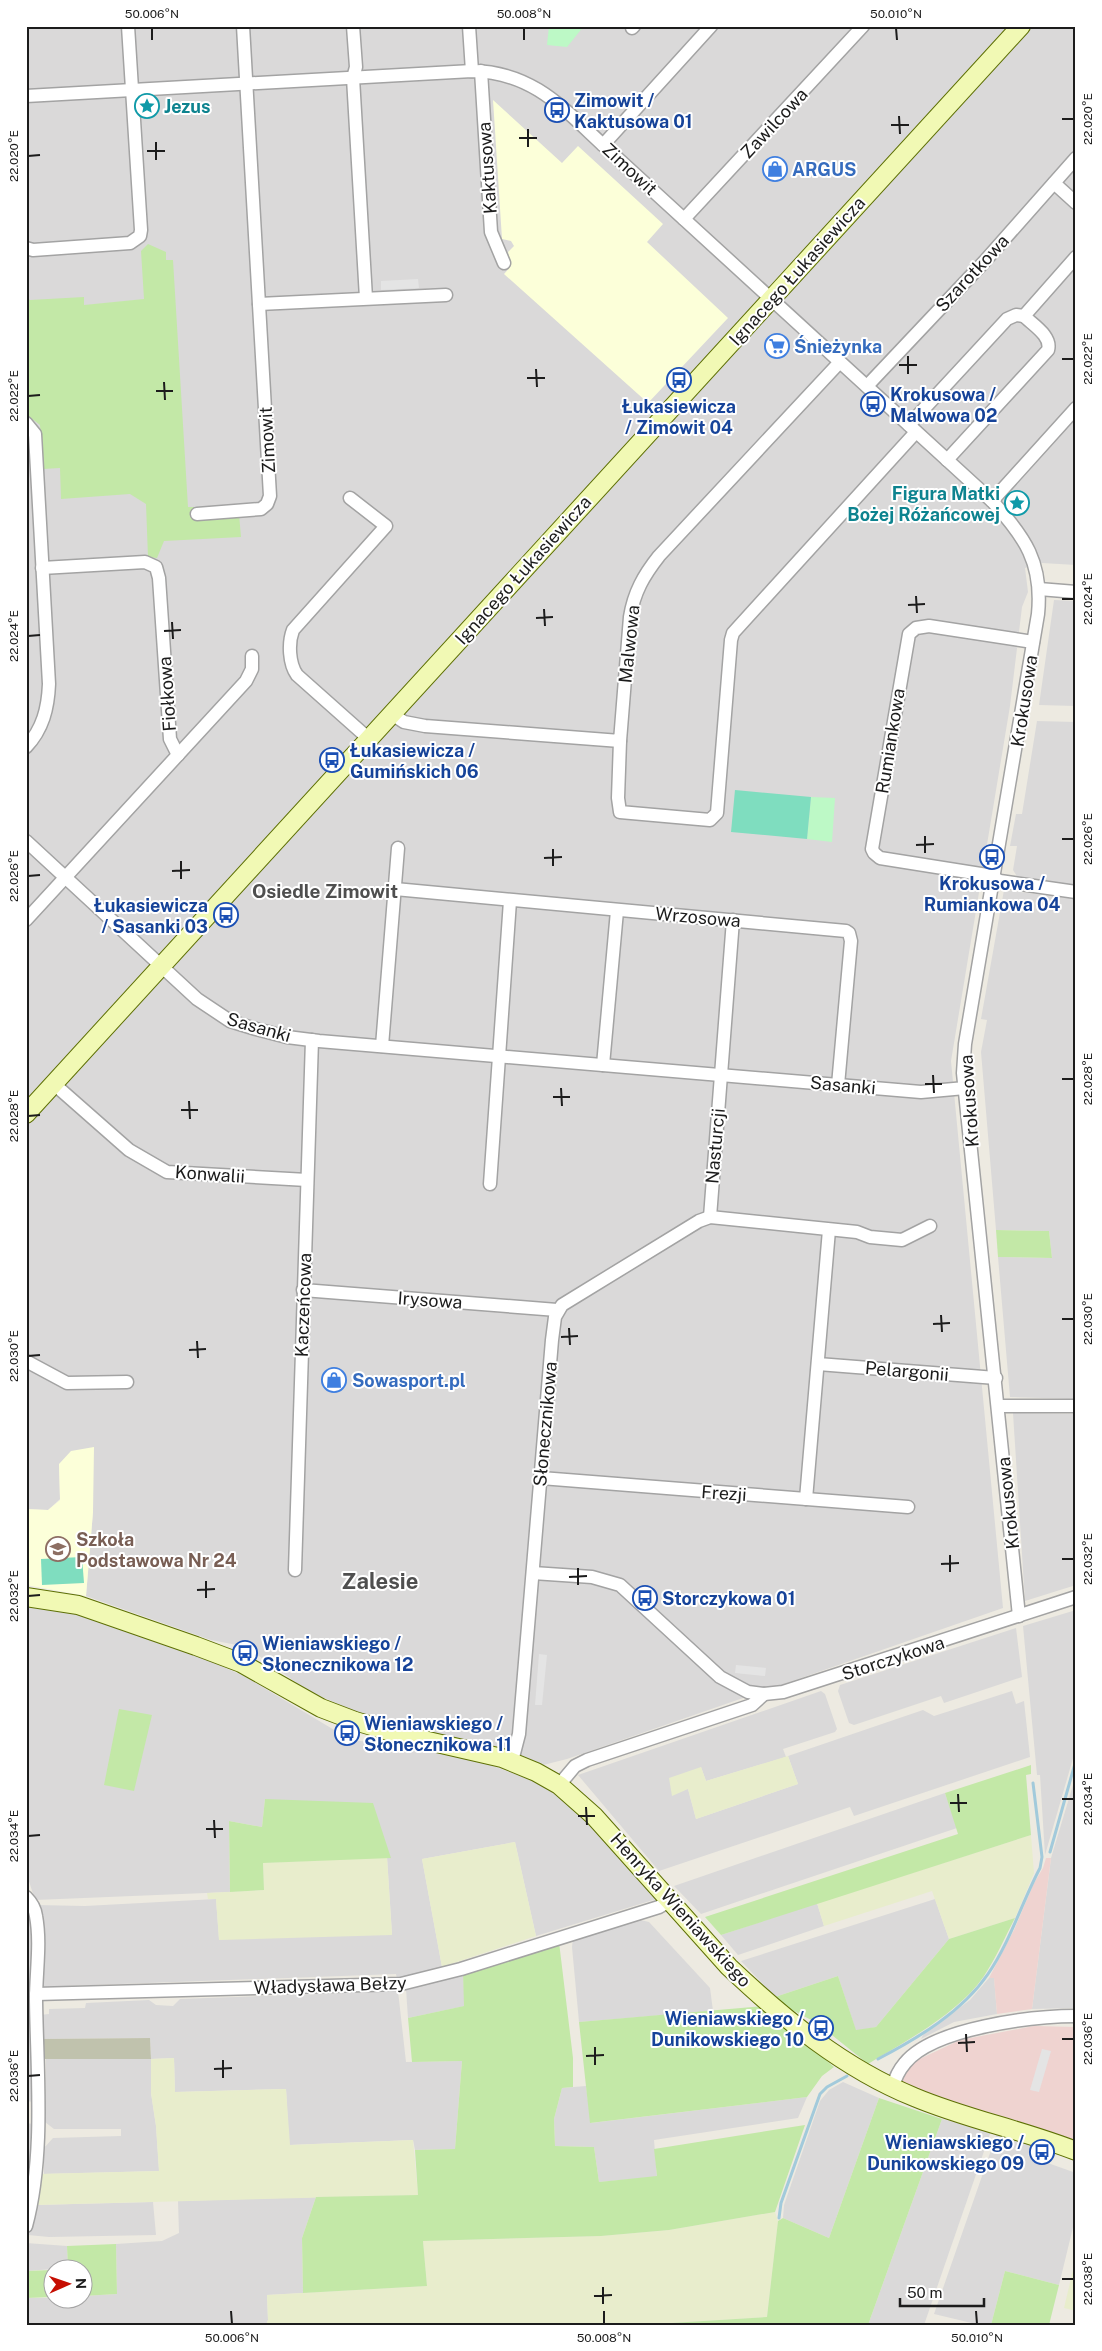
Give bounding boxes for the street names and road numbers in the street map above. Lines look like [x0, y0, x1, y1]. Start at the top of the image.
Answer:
street label: Zawilcowa [736, 84, 812, 162]
street label: Kaktusowa [473, 121, 501, 215]
street label: Zimowit [598, 139, 662, 199]
street label: Ignacego Łukasiewicza [725, 192, 869, 350]
street label: Szarotkowa [931, 230, 1013, 316]
street label: Zimowit [255, 406, 279, 474]
street label: Ignacego Łukasiewicza [451, 491, 595, 649]
street label: Malwowa [614, 604, 644, 684]
street label: Krokusowa [1006, 654, 1042, 748]
street label: Fiołkowa [154, 656, 180, 732]
street label: Rumiankowa [871, 687, 909, 795]
street label: Wrzosowa [654, 903, 742, 931]
street label: Sasanki [224, 1008, 294, 1046]
street label: Krokusowa [955, 1054, 983, 1148]
street label: Sasanki [809, 1072, 877, 1098]
street label: Nasturcji [701, 1107, 729, 1185]
street label: Konwalii [174, 1161, 246, 1187]
street label: Kaczeńcowa [291, 1252, 315, 1358]
street label: Irysowa [397, 1287, 463, 1313]
street label: Pelargonii [864, 1357, 950, 1385]
street label: Słonecznikowa [529, 1361, 561, 1487]
street label: Krokusowa [993, 1456, 1023, 1550]
street label: Frezji [701, 1481, 747, 1505]
street label: Storczykowa [839, 1632, 947, 1684]
street label: Henryka Wieniawskiego [606, 1829, 756, 1991]
street label: Władysława Bełzy [253, 1972, 407, 1998]

